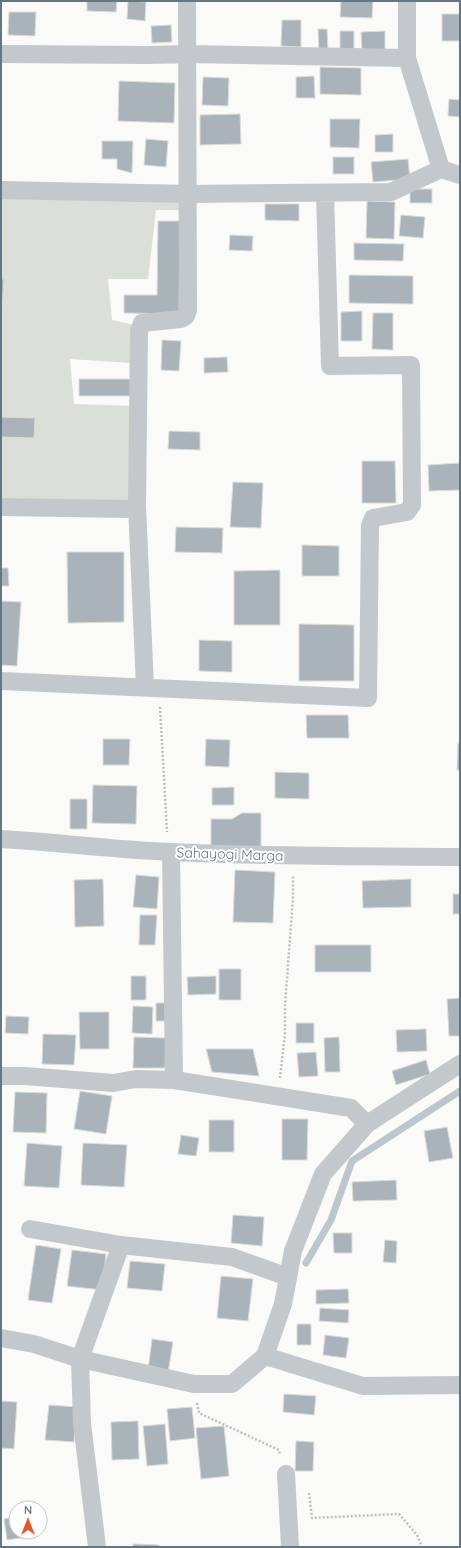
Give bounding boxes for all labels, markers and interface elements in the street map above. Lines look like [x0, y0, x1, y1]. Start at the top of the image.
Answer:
street label: Sahayogi Marga [176, 843, 284, 865]
north arrow [8, 1500, 48, 1540]
text: N [24, 1503, 32, 1517]

